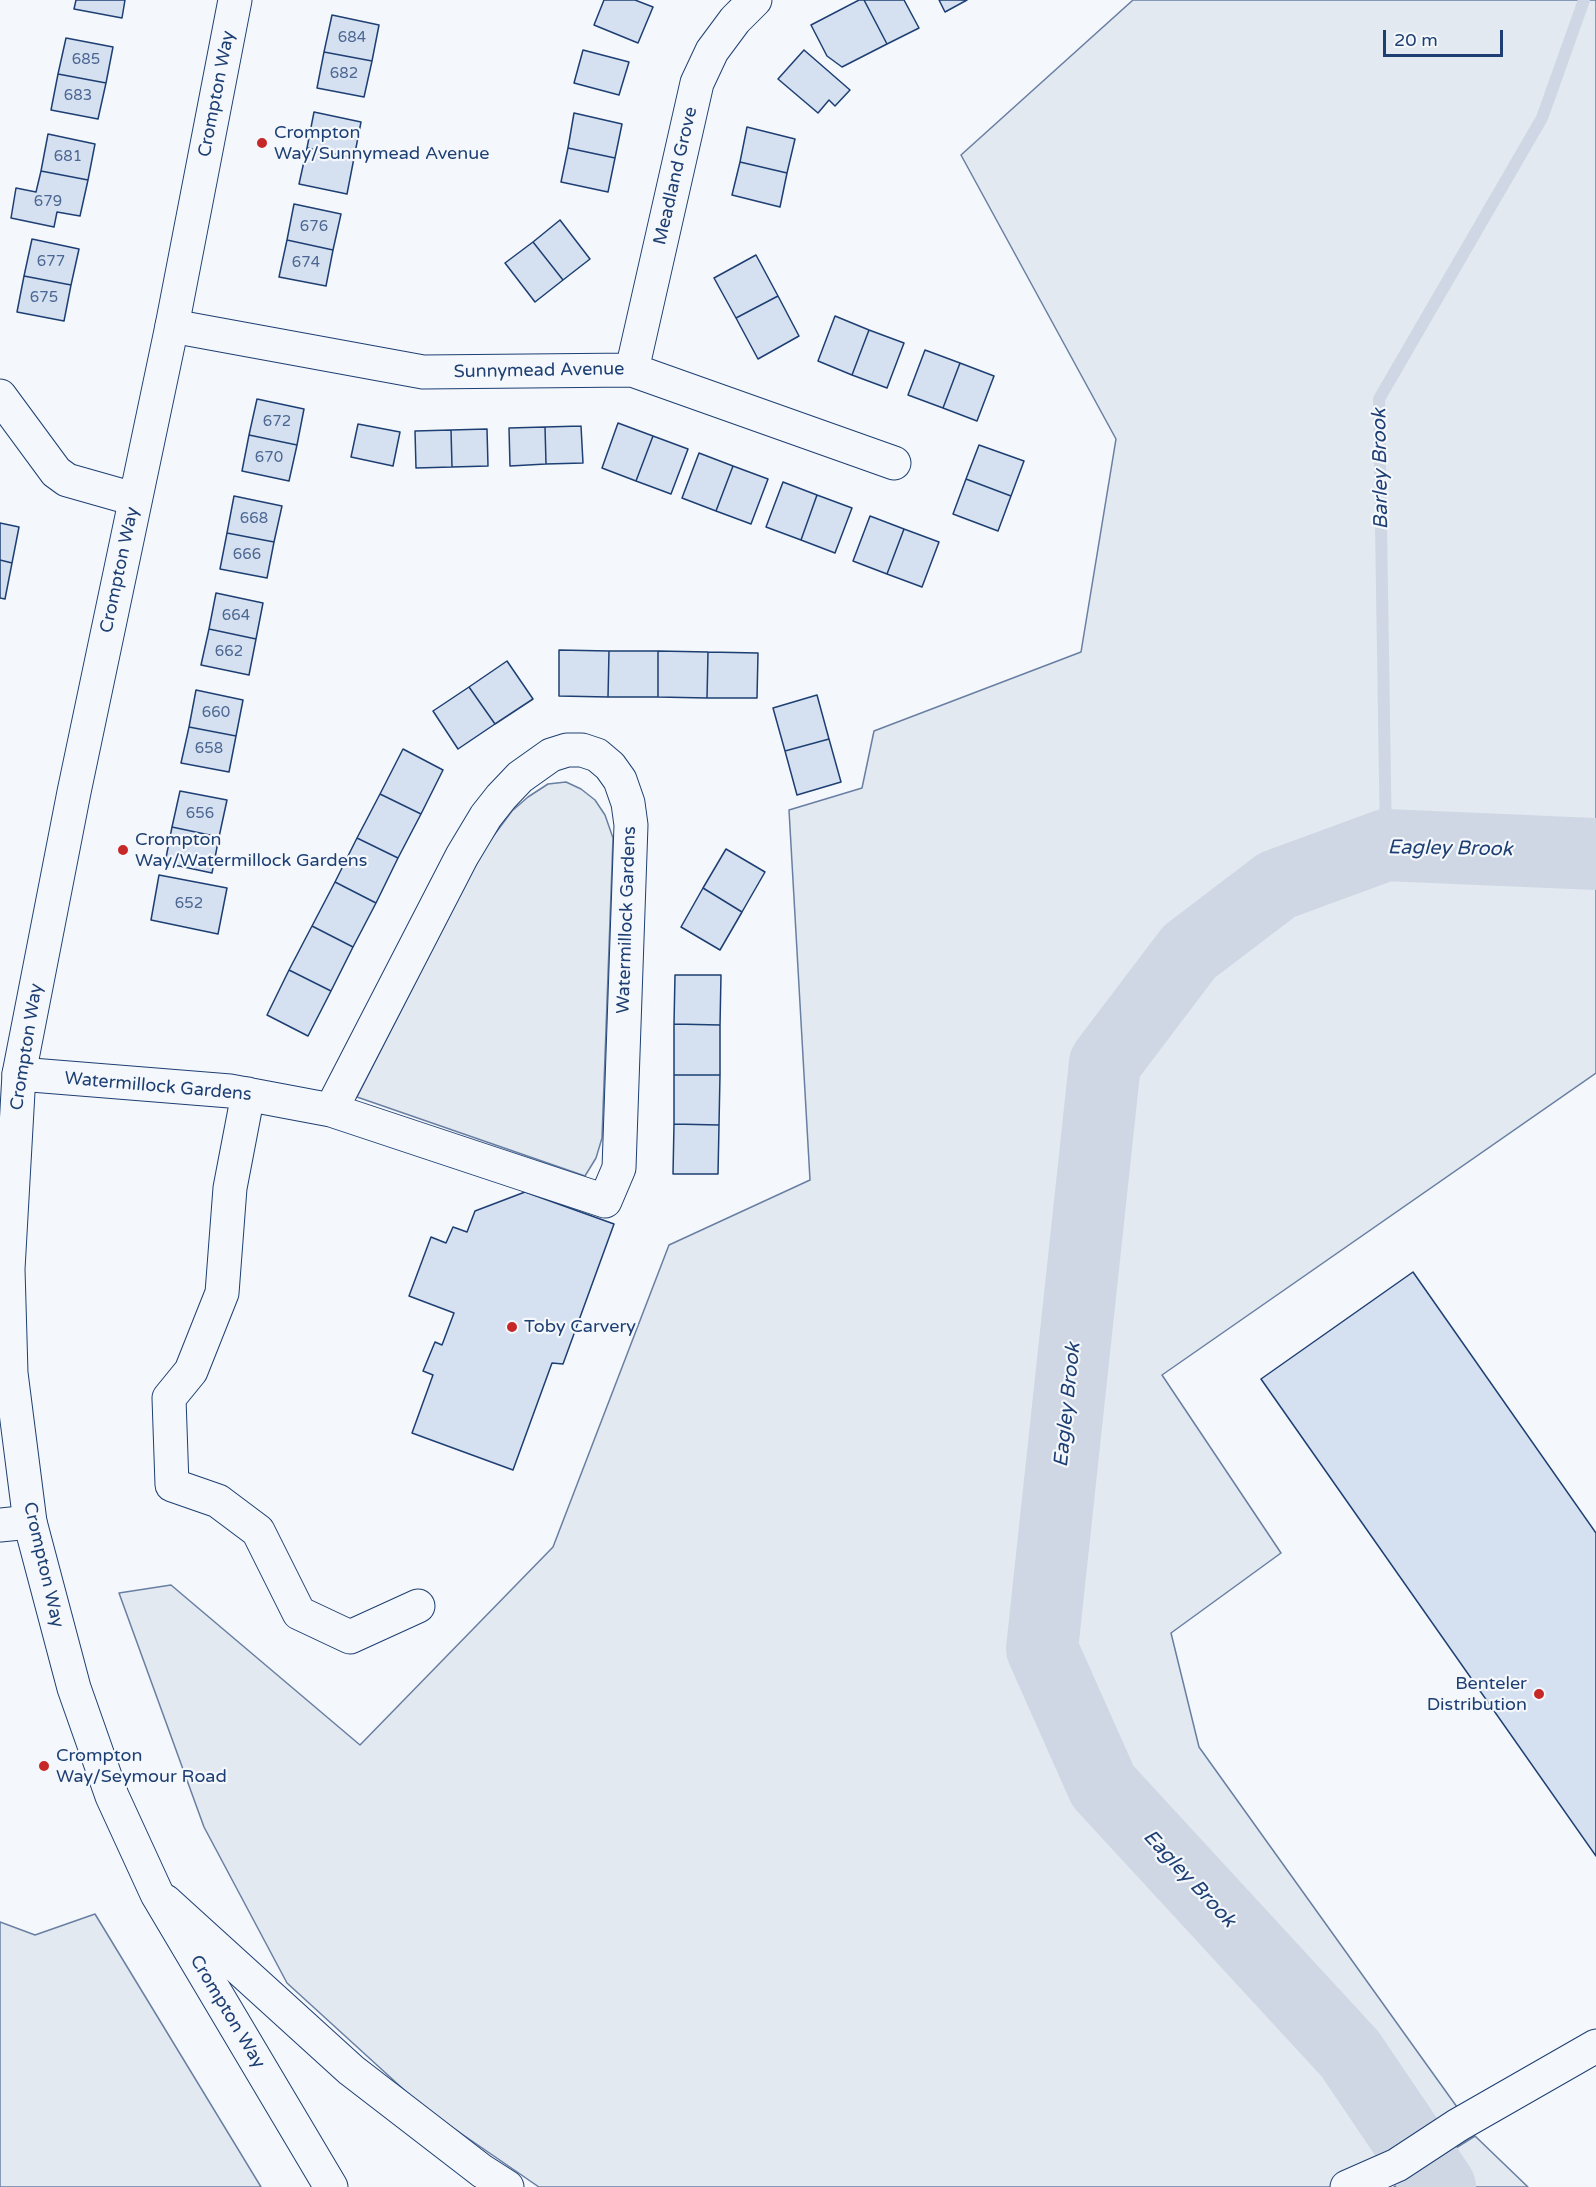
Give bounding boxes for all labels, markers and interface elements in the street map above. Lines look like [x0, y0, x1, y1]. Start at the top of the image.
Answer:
scale bar [1386, 18, 1506, 56]
street label: Crompton Way [194, 29, 240, 159]
house number: 684 [338, 29, 366, 47]
text: 20 m [1394, 29, 1438, 51]
house number: 685 [72, 51, 100, 69]
house number: 682 [330, 65, 358, 83]
house number: 683 [64, 87, 92, 105]
street label: Meadland Grove [650, 105, 702, 247]
place label: Crompton Way/Sunnymead Avenue [274, 122, 489, 164]
marker: Crompton Way/Sunnymead Avenue [255, 136, 269, 150]
house number: 681 [54, 148, 82, 166]
house number: 679 [34, 193, 62, 211]
house number: 676 [300, 218, 328, 236]
house number: 677 [37, 253, 65, 271]
house number: 674 [292, 254, 320, 272]
house number: 675 [30, 289, 58, 307]
street label: Sunnymead Avenue [454, 359, 624, 383]
water label: Barley Brook [1368, 408, 1394, 530]
house number: 672 [263, 413, 291, 431]
house number: 670 [255, 449, 283, 467]
street label: Crompton Way [96, 505, 144, 635]
house number: 668 [240, 510, 268, 528]
house number: 666 [233, 546, 261, 564]
house number: 664 [222, 607, 250, 625]
house number: 662 [215, 643, 243, 661]
house number: 660 [202, 704, 230, 722]
house number: 658 [195, 740, 223, 758]
house number: 656 [186, 805, 214, 823]
street label: Watermillock Gardens [613, 826, 641, 1014]
place label: Crompton Way/Watermillock Gardens [135, 829, 367, 872]
water label: Eagley Brook [1387, 836, 1513, 862]
marker: Crompton Way/Watermillock Gardens [116, 843, 130, 857]
house number: 652 [175, 895, 203, 913]
street label: Crompton Way [6, 982, 48, 1112]
street label: Watermillock Gardens [64, 1068, 252, 1106]
place label: Toby Carvery [524, 1316, 636, 1338]
marker: Toby Carvery [505, 1320, 519, 1334]
water label: Eagley Brook [1050, 1342, 1086, 1468]
street label: Crompton Way [18, 1500, 68, 1630]
place label: Benteler Distribution [1427, 1673, 1527, 1716]
marker: Benteler Distribution [1532, 1687, 1546, 1701]
place label: Crompton Way/Seymour Road [56, 1745, 227, 1788]
marker: Crompton Way/Seymour Road [37, 1759, 51, 1773]
water label: Eagley Brook [1138, 1825, 1240, 1933]
street label: Crompton Way [185, 1951, 269, 2073]

